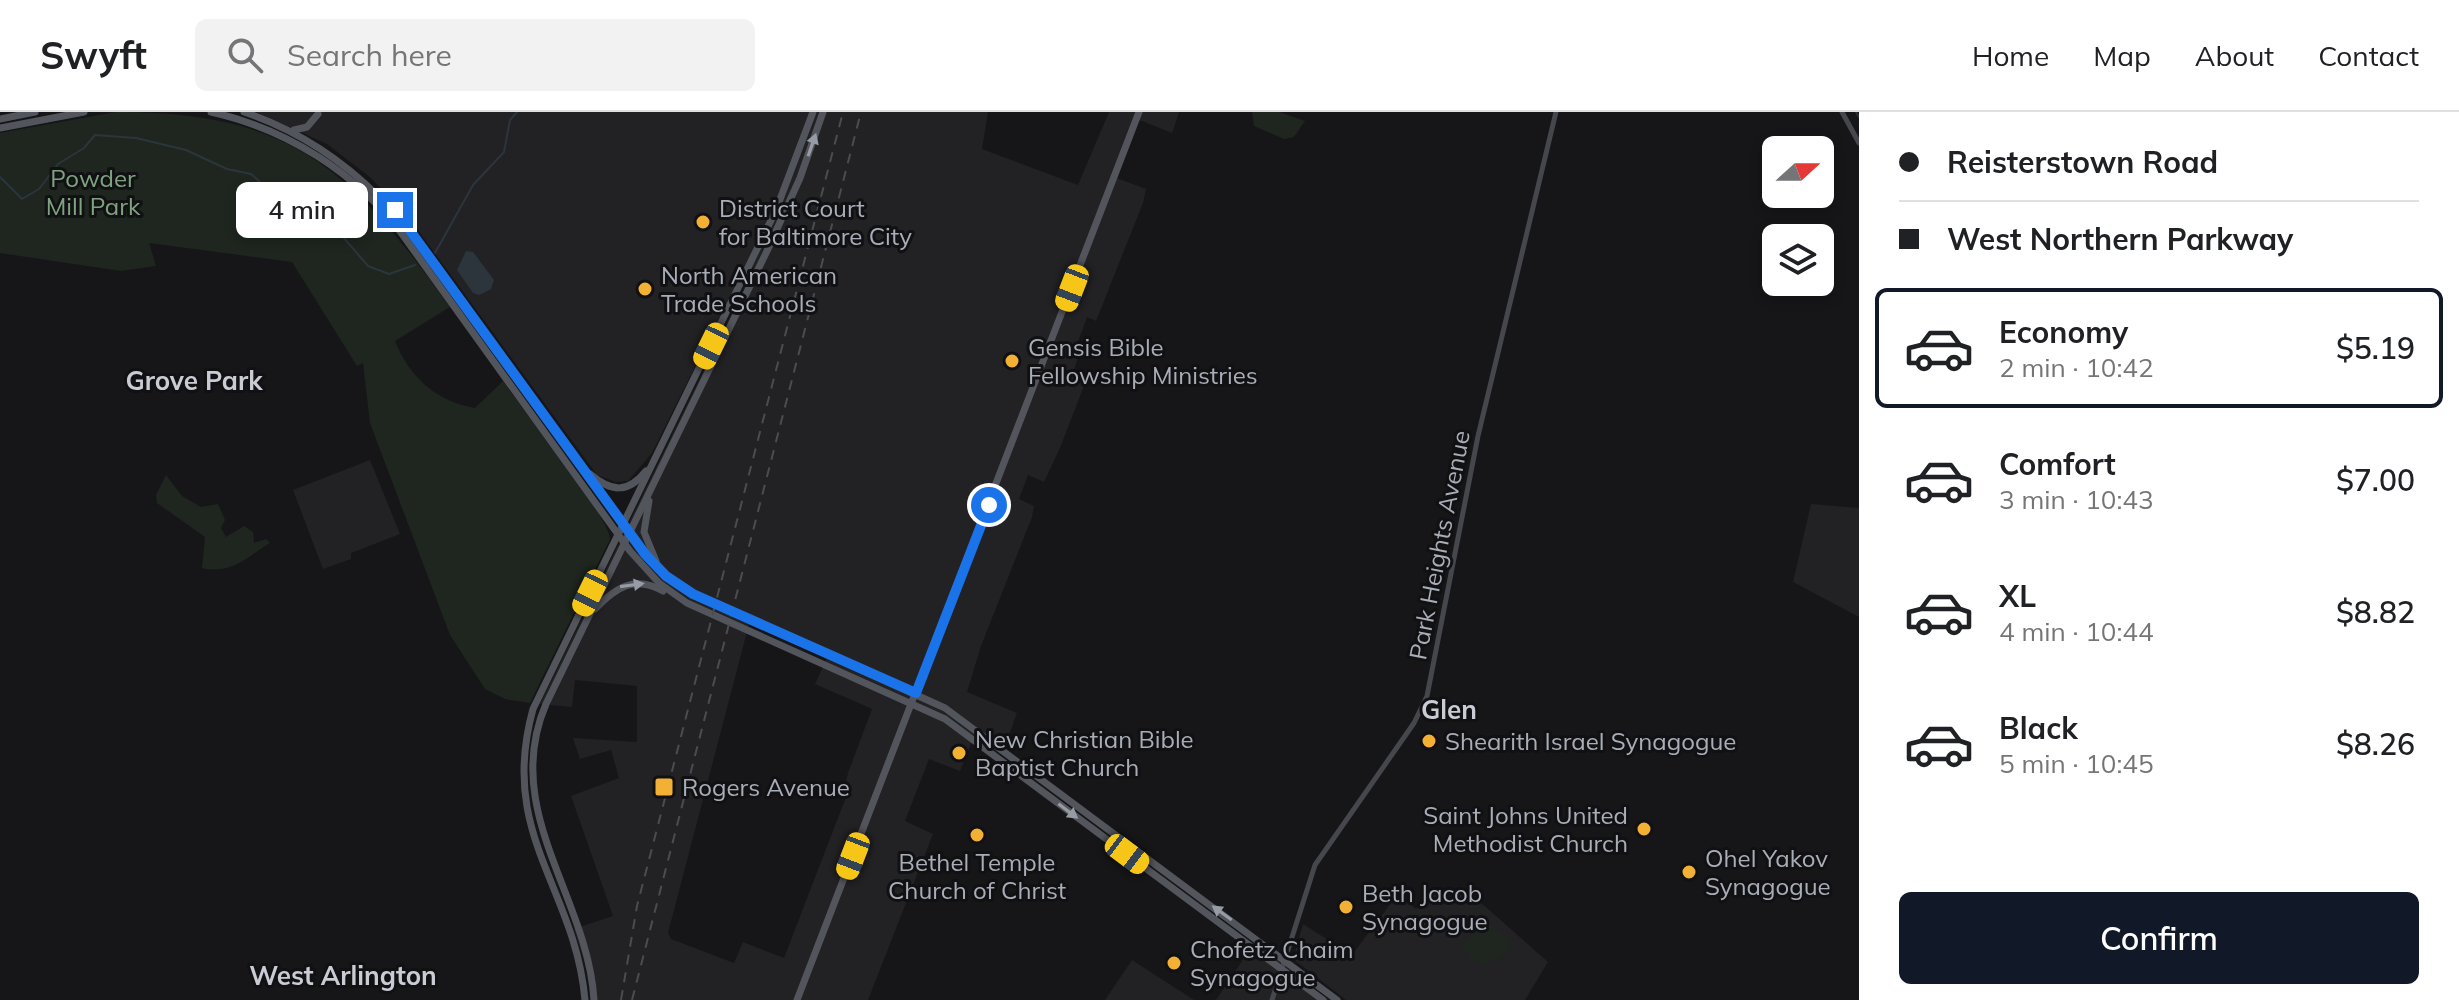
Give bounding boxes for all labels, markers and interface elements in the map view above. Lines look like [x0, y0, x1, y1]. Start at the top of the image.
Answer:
search box [195, 19, 755, 91]
text: Swyft [40, 31, 147, 79]
icon: search [223, 33, 267, 77]
text: Search here [287, 36, 452, 74]
text: Home [1972, 38, 2049, 73]
text: Map [2093, 38, 2151, 73]
text: About [2195, 38, 2274, 73]
text: Contact [2318, 38, 2419, 73]
one-way arrow [806, 133, 818, 157]
north arrow [1762, 136, 1834, 208]
map controls [1762, 136, 1834, 296]
text: Reisterstown Road [1947, 143, 2218, 181]
park label: Powder Mill Park [46, 163, 141, 221]
callout: 4 min [235, 182, 367, 238]
route end [377, 192, 413, 228]
text: 4 min [268, 193, 336, 226]
place label: District Court for Baltimore City [719, 193, 912, 251]
marker: District Court for Baltimore City [694, 213, 712, 231]
text: West Northern Parkway [1947, 220, 2293, 258]
button: layers [1762, 224, 1834, 296]
place label: North American Trade Schools [661, 260, 837, 318]
car [1052, 261, 1092, 315]
marker: North American Trade Schools [636, 280, 654, 298]
icon: car [1903, 312, 1975, 384]
text: Economy [1999, 313, 2128, 351]
car [690, 319, 732, 373]
text: $5.19 [2336, 329, 2415, 367]
place label: Gensis Bible Fellowship Ministries [1028, 332, 1258, 390]
text: 2 min · 10:42 [1999, 351, 2154, 384]
marker: Gensis Bible Fellowship Ministries [1003, 352, 1021, 370]
district label: Grove Park [125, 364, 263, 397]
street label: Park Heights Avenue [1402, 428, 1476, 662]
icon: car [1903, 444, 1975, 516]
text: Comfort [1999, 445, 2116, 483]
text: $7.00 [2336, 461, 2415, 499]
text: 3 min · 10:43 [1999, 483, 2154, 516]
route start [971, 487, 1007, 523]
car [569, 566, 611, 620]
icon: car [1903, 576, 1975, 648]
text: XL [1999, 577, 2036, 615]
one-way arrow [620, 578, 645, 591]
text: $8.82 [2336, 593, 2415, 631]
text: 4 min · 10:44 [1999, 615, 2154, 648]
district label: Glen [1421, 693, 1477, 726]
icon: car [1903, 708, 1975, 780]
text: Black [1999, 709, 2078, 747]
place label: New Christian Bible Baptist Church [975, 724, 1194, 782]
text: $8.26 [2336, 725, 2415, 763]
place label: Shearith Israel Synagogue [1445, 726, 1736, 756]
marker: Shearith Israel Synagogue [1420, 732, 1438, 750]
marker: New Christian Bible Baptist Church [950, 744, 968, 762]
text: 5 min · 10:45 [1999, 747, 2154, 780]
place label: Rogers Avenue [682, 772, 850, 802]
marker: Rogers Avenue [653, 776, 675, 798]
place label: Saint Johns United Methodist Church [1423, 800, 1628, 858]
one-way arrow [1058, 802, 1078, 818]
marker: Saint Johns United Methodist Church [1635, 820, 1653, 838]
marker: Bethel Temple Church of Christ [968, 826, 986, 844]
car [833, 829, 873, 883]
car [1101, 830, 1153, 878]
place label: Ohel Yakov Synagogue [1705, 843, 1831, 901]
place label: Bethel Temple Church of Christ [888, 847, 1066, 905]
marker: Ohel Yakov Synagogue [1680, 863, 1698, 881]
place label: Beth Jacob Synagogue [1362, 878, 1488, 936]
button: Confirm [1899, 892, 2419, 984]
marker: Beth Jacob Synagogue [1337, 898, 1355, 916]
one-way arrow [1212, 905, 1233, 921]
place label: Chofetz Chaim Synagogue [1190, 934, 1354, 992]
marker: Chofetz Chaim Synagogue [1165, 954, 1183, 972]
district label: West Arlington [249, 959, 437, 992]

